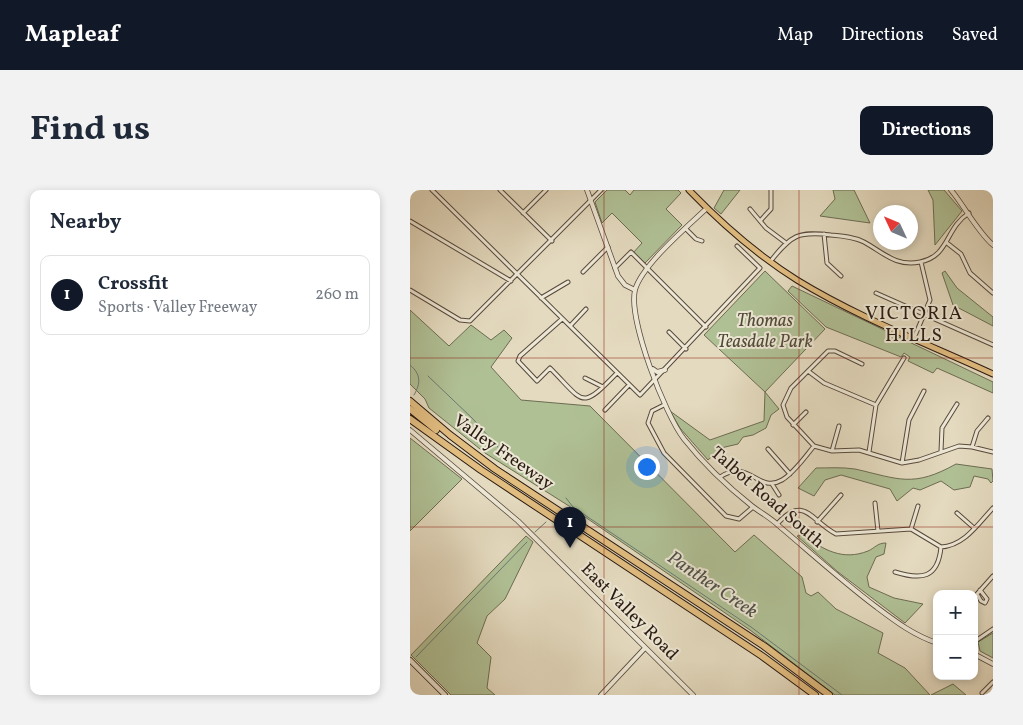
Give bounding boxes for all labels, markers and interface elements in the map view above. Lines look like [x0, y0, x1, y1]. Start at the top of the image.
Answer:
text: Mapleaf [25, 18, 119, 52]
text: Map [777, 23, 813, 48]
text: Directions [841, 23, 924, 48]
text: Saved [952, 23, 998, 48]
text: Find us [30, 106, 150, 154]
button: Directions [860, 106, 993, 155]
north arrow [873, 205, 918, 250]
text: Nearby [50, 208, 121, 237]
text: Crossfit [98, 271, 168, 297]
text: 1 [64, 284, 70, 306]
text: 260 m [315, 284, 359, 306]
text: Sports · Valley Freeway [98, 297, 257, 319]
district label: VICTORIA HILLS [865, 301, 963, 349]
park label: Thomas Teasdale Park [717, 309, 813, 355]
street label: Valley Freeway [448, 409, 559, 497]
street label: Talbot Road South [704, 441, 830, 555]
your location [634, 454, 660, 480]
pin: 1 [554, 507, 586, 548]
water label: Panther Creek [662, 545, 763, 625]
street label: East Valley Road [575, 558, 683, 666]
map controls [933, 590, 978, 680]
button: + [933, 590, 978, 635]
button: − [933, 635, 978, 680]

